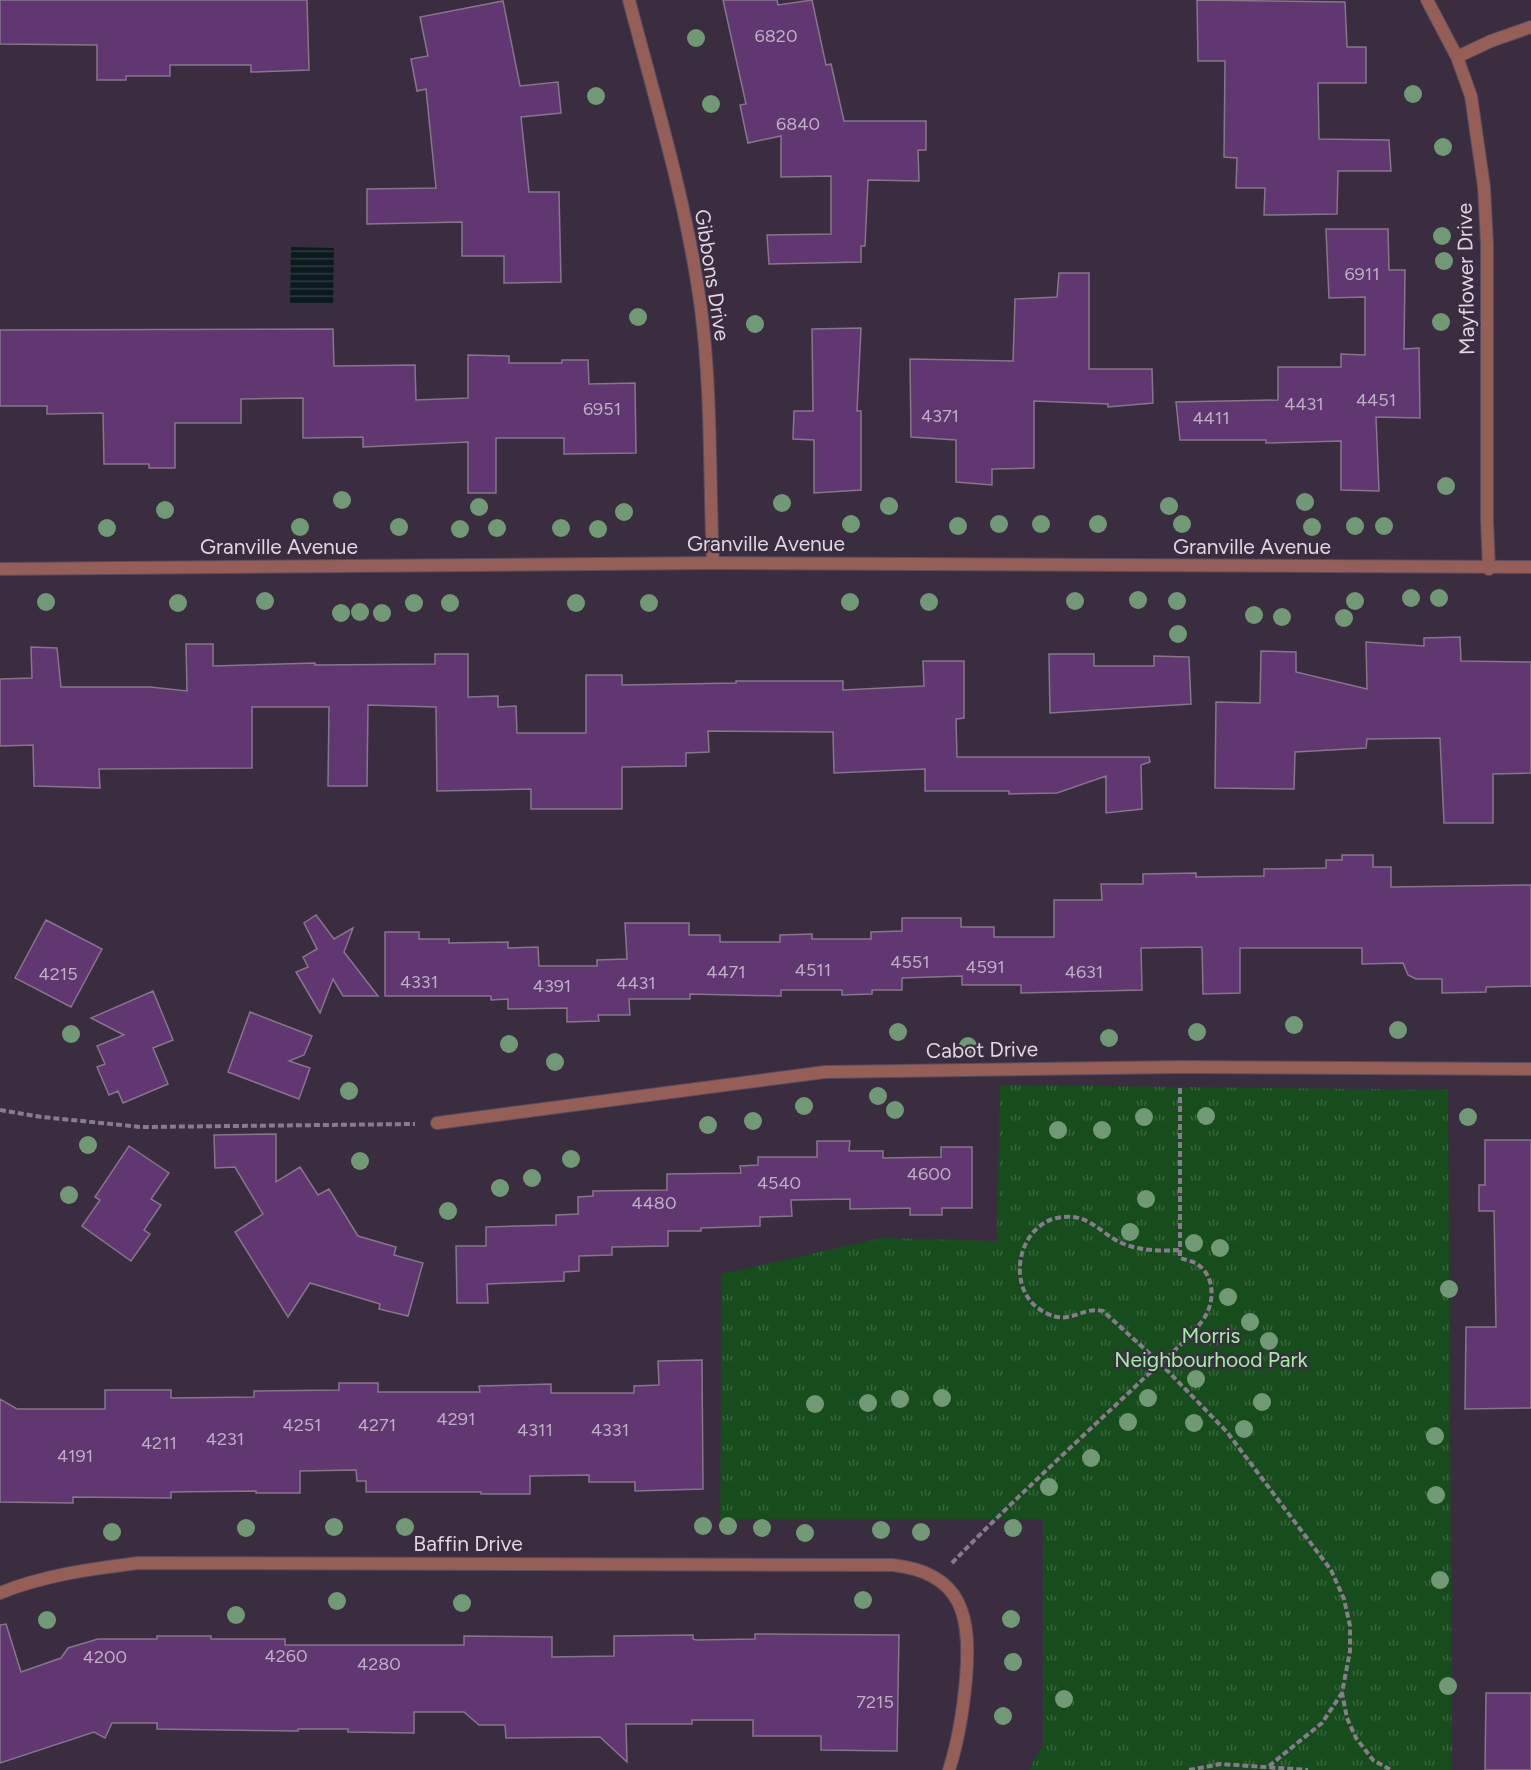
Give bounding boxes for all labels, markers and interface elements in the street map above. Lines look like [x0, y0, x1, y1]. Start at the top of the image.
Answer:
house number: 6820 [755, 25, 797, 47]
house number: 6840 [776, 113, 820, 135]
street label: Mayflower Drive [1452, 203, 1479, 355]
street label: Gibbons Drive [690, 207, 735, 342]
house number: 6911 [1344, 263, 1380, 285]
house number: 4451 [1356, 389, 1396, 411]
house number: 4431 [1284, 393, 1324, 415]
house number: 6951 [583, 398, 621, 420]
house number: 4371 [921, 405, 959, 427]
house number: 4411 [1192, 407, 1230, 429]
street label: Granville Avenue [687, 531, 845, 556]
street label: Granville Avenue [200, 534, 358, 559]
street label: Granville Avenue [1173, 534, 1331, 559]
house number: 4551 [890, 951, 930, 973]
house number: 4591 [965, 956, 1005, 978]
house number: 4511 [795, 959, 831, 981]
house number: 4471 [706, 961, 746, 983]
house number: 4631 [1065, 961, 1103, 983]
house number: 4215 [38, 963, 78, 985]
house number: 4331 [400, 971, 438, 993]
house number: 4431 [616, 972, 656, 994]
house number: 4391 [533, 975, 571, 997]
street label: Cabot Drive [926, 1036, 1038, 1063]
house number: 4600 [907, 1163, 951, 1185]
house number: 4540 [757, 1172, 801, 1194]
house number: 4480 [632, 1192, 676, 1214]
park label: Morris Neighbourhood Park [1114, 1323, 1309, 1372]
house number: 4291 [437, 1408, 475, 1430]
house number: 4251 [282, 1414, 322, 1436]
house number: 4271 [358, 1414, 396, 1436]
house number: 4311 [517, 1419, 553, 1441]
house number: 4331 [591, 1419, 629, 1441]
house number: 4231 [206, 1428, 244, 1450]
house number: 4211 [141, 1432, 177, 1454]
house number: 4191 [57, 1445, 93, 1467]
street label: Baffin Drive [413, 1531, 523, 1556]
house number: 4260 [265, 1645, 307, 1667]
house number: 4200 [83, 1646, 127, 1668]
house number: 4280 [357, 1653, 401, 1675]
house number: 7215 [856, 1691, 894, 1713]

